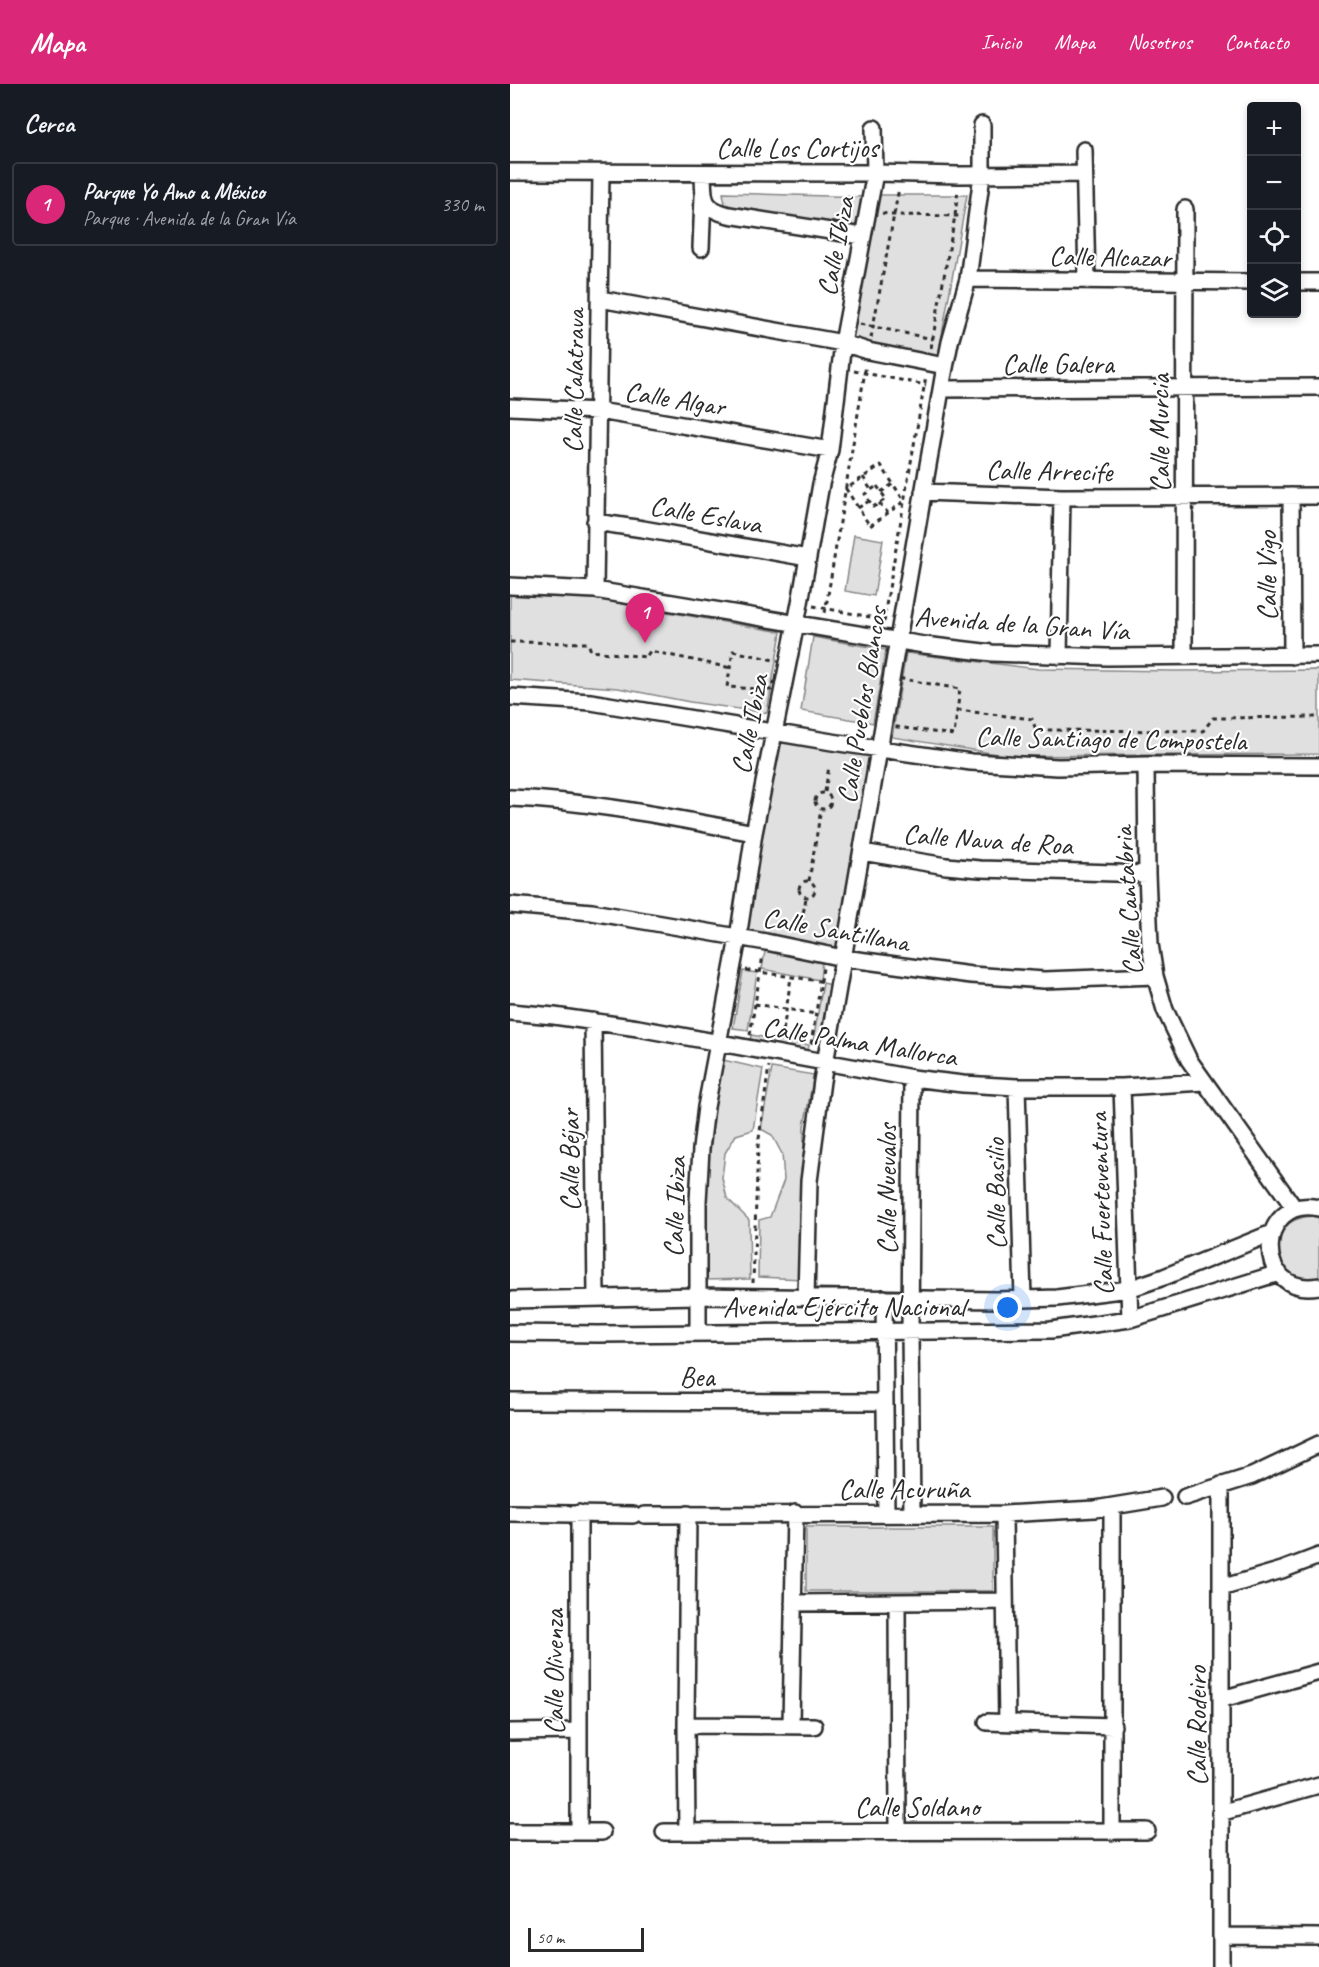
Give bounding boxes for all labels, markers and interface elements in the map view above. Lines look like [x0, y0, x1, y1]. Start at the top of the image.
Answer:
text: Mapa [30, 25, 85, 60]
text: Inicio [981, 29, 1021, 55]
text: Mapa [1054, 29, 1095, 55]
text: Nosotros [1128, 29, 1192, 55]
text: Contacto [1225, 29, 1289, 55]
map controls [1247, 102, 1301, 318]
button: + [1247, 102, 1301, 156]
text: Cerca [24, 107, 74, 140]
street label: Calle Los Cortijos [716, 130, 880, 165]
button: − [1247, 156, 1301, 210]
text: Parque Yo Amo a México [83, 178, 265, 206]
text: 1 [41, 192, 50, 217]
text: 330 m [441, 192, 484, 217]
street label: Calle Ibiza [809, 192, 863, 299]
text: Parque · Avenida de la Gran Vía [83, 206, 296, 231]
button: locate [1247, 210, 1301, 264]
street label: Calle Alcazar [1049, 238, 1173, 275]
button: layers [1247, 264, 1301, 318]
street label: Calle Calatrava [555, 306, 592, 453]
street label: Calle Galera [1002, 346, 1115, 381]
street label: Calle Murcia [1142, 372, 1177, 492]
street label: Calle Algar [622, 373, 729, 424]
street label: Calle Arrecife [985, 452, 1114, 489]
street label: Calle Eslava [647, 487, 766, 542]
street label: Calle Vigo [1249, 529, 1284, 621]
pin: 1 [626, 594, 664, 643]
street label: Avenida de la Gran Vía [914, 599, 1132, 649]
street label: Calle Pueblos Blancos [829, 602, 895, 806]
street label: Calle Ibiza [723, 670, 777, 777]
street label: Calle Santiago de Compostela [975, 719, 1249, 758]
street label: Calle Nava de Roa [902, 816, 1076, 863]
street label: Calle Cantabria [1105, 823, 1150, 976]
street label: Calle Santillana [760, 899, 914, 960]
street label: Calle Palma Mallorca [760, 1009, 961, 1074]
street label: Calle Béjar [552, 1107, 587, 1211]
street label: Calle Fuerteventura [1080, 1110, 1121, 1296]
street label: Calle Nuevalos [869, 1121, 904, 1254]
street label: Calle Basilio [977, 1136, 1014, 1250]
street label: Calle Ibiza [655, 1154, 694, 1258]
street label: Avenida Ejército Nacional [723, 1289, 970, 1324]
your location [993, 1293, 1022, 1322]
street label: Bea [680, 1359, 716, 1394]
street label: Calle Acuruña [839, 1471, 971, 1506]
street label: Calle Olivenza [536, 1607, 571, 1735]
street label: Calle Rodeiro [1179, 1664, 1214, 1786]
street label: Calle Soldano [855, 1789, 982, 1824]
scale bar [528, 1925, 644, 1952]
text: 50 m [537, 1928, 564, 1948]

